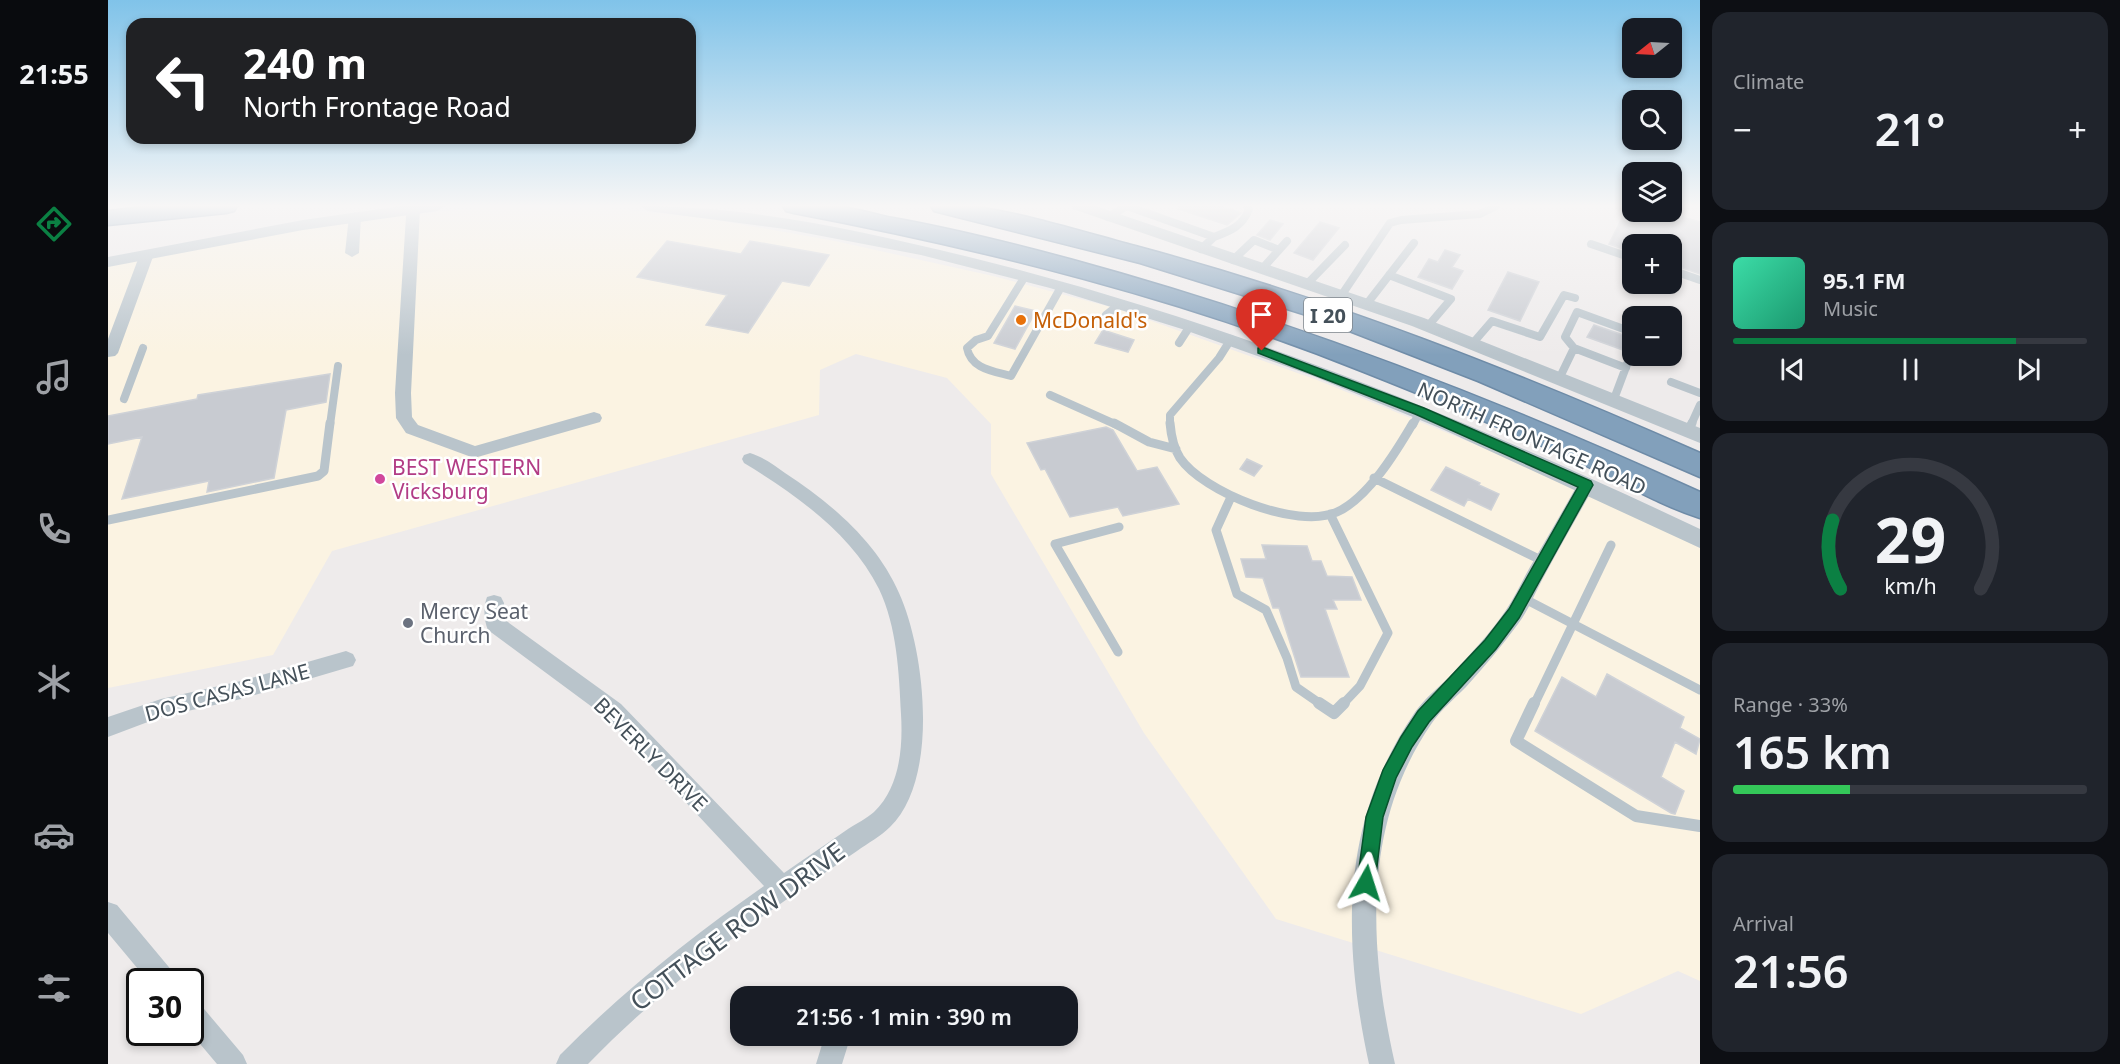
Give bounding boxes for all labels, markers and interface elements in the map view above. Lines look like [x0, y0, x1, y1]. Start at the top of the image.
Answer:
north arrow [1622, 18, 1682, 78]
map controls [1622, 18, 1682, 366]
text: 240 m [243, 34, 367, 91]
icon: left [144, 42, 222, 120]
text: 21:55 [19, 55, 89, 92]
text: Climate [1733, 68, 1804, 95]
text: North Frontage Road [243, 88, 511, 125]
button: search [1622, 90, 1682, 150]
text: 21° [1875, 98, 1945, 159]
text: − [1733, 107, 1752, 152]
text: + [2068, 107, 2087, 152]
button: layers [1622, 162, 1682, 222]
icon: directions [33, 203, 75, 245]
button: + [1622, 234, 1682, 294]
text: 95.1 FM [1823, 265, 1905, 295]
pin [1236, 289, 1287, 351]
text: Music [1823, 295, 1878, 322]
icon: arrive [1245, 298, 1278, 331]
road number: I 20 [1304, 298, 1352, 332]
place label: McDonald's [1033, 306, 1147, 334]
button: − [1622, 306, 1682, 366]
marker: McDonald's [1014, 313, 1028, 327]
icon: previous [1776, 353, 1809, 386]
icon: pause [1894, 353, 1927, 386]
icon: next [2012, 353, 2045, 386]
icon: music [33, 356, 75, 398]
street label: NORTH FRONTAGE ROAD [1413, 375, 1651, 501]
place label: BEST WESTERN Vicksburg [392, 453, 541, 505]
marker: BEST WESTERN Vicksburg [373, 472, 387, 486]
text: 29 [1874, 496, 1946, 581]
icon: phone [33, 508, 75, 550]
text: km/h [1884, 571, 1936, 600]
place label: Mercy Seat Church [420, 597, 529, 649]
marker: Mercy Seat Church [401, 616, 415, 630]
street label: DOS CASAS LANE [142, 657, 312, 727]
icon: climate [33, 661, 75, 703]
street label: BEVERLY DRIVE [588, 691, 714, 817]
text: Range · 33% [1733, 691, 1848, 718]
text: 165 km [1733, 721, 1892, 782]
icon: car [33, 814, 75, 856]
street label: COTTAGE ROW DRIVE [622, 833, 852, 1019]
position arrow [1334, 851, 1398, 915]
text: Arrival [1733, 910, 1794, 937]
text: 21:56 [1733, 940, 1848, 1001]
icon: filters [33, 967, 75, 1009]
speed limit sign: 30 [126, 968, 204, 1046]
text: 21:56 · 1 min · 390 m [796, 1001, 1012, 1031]

